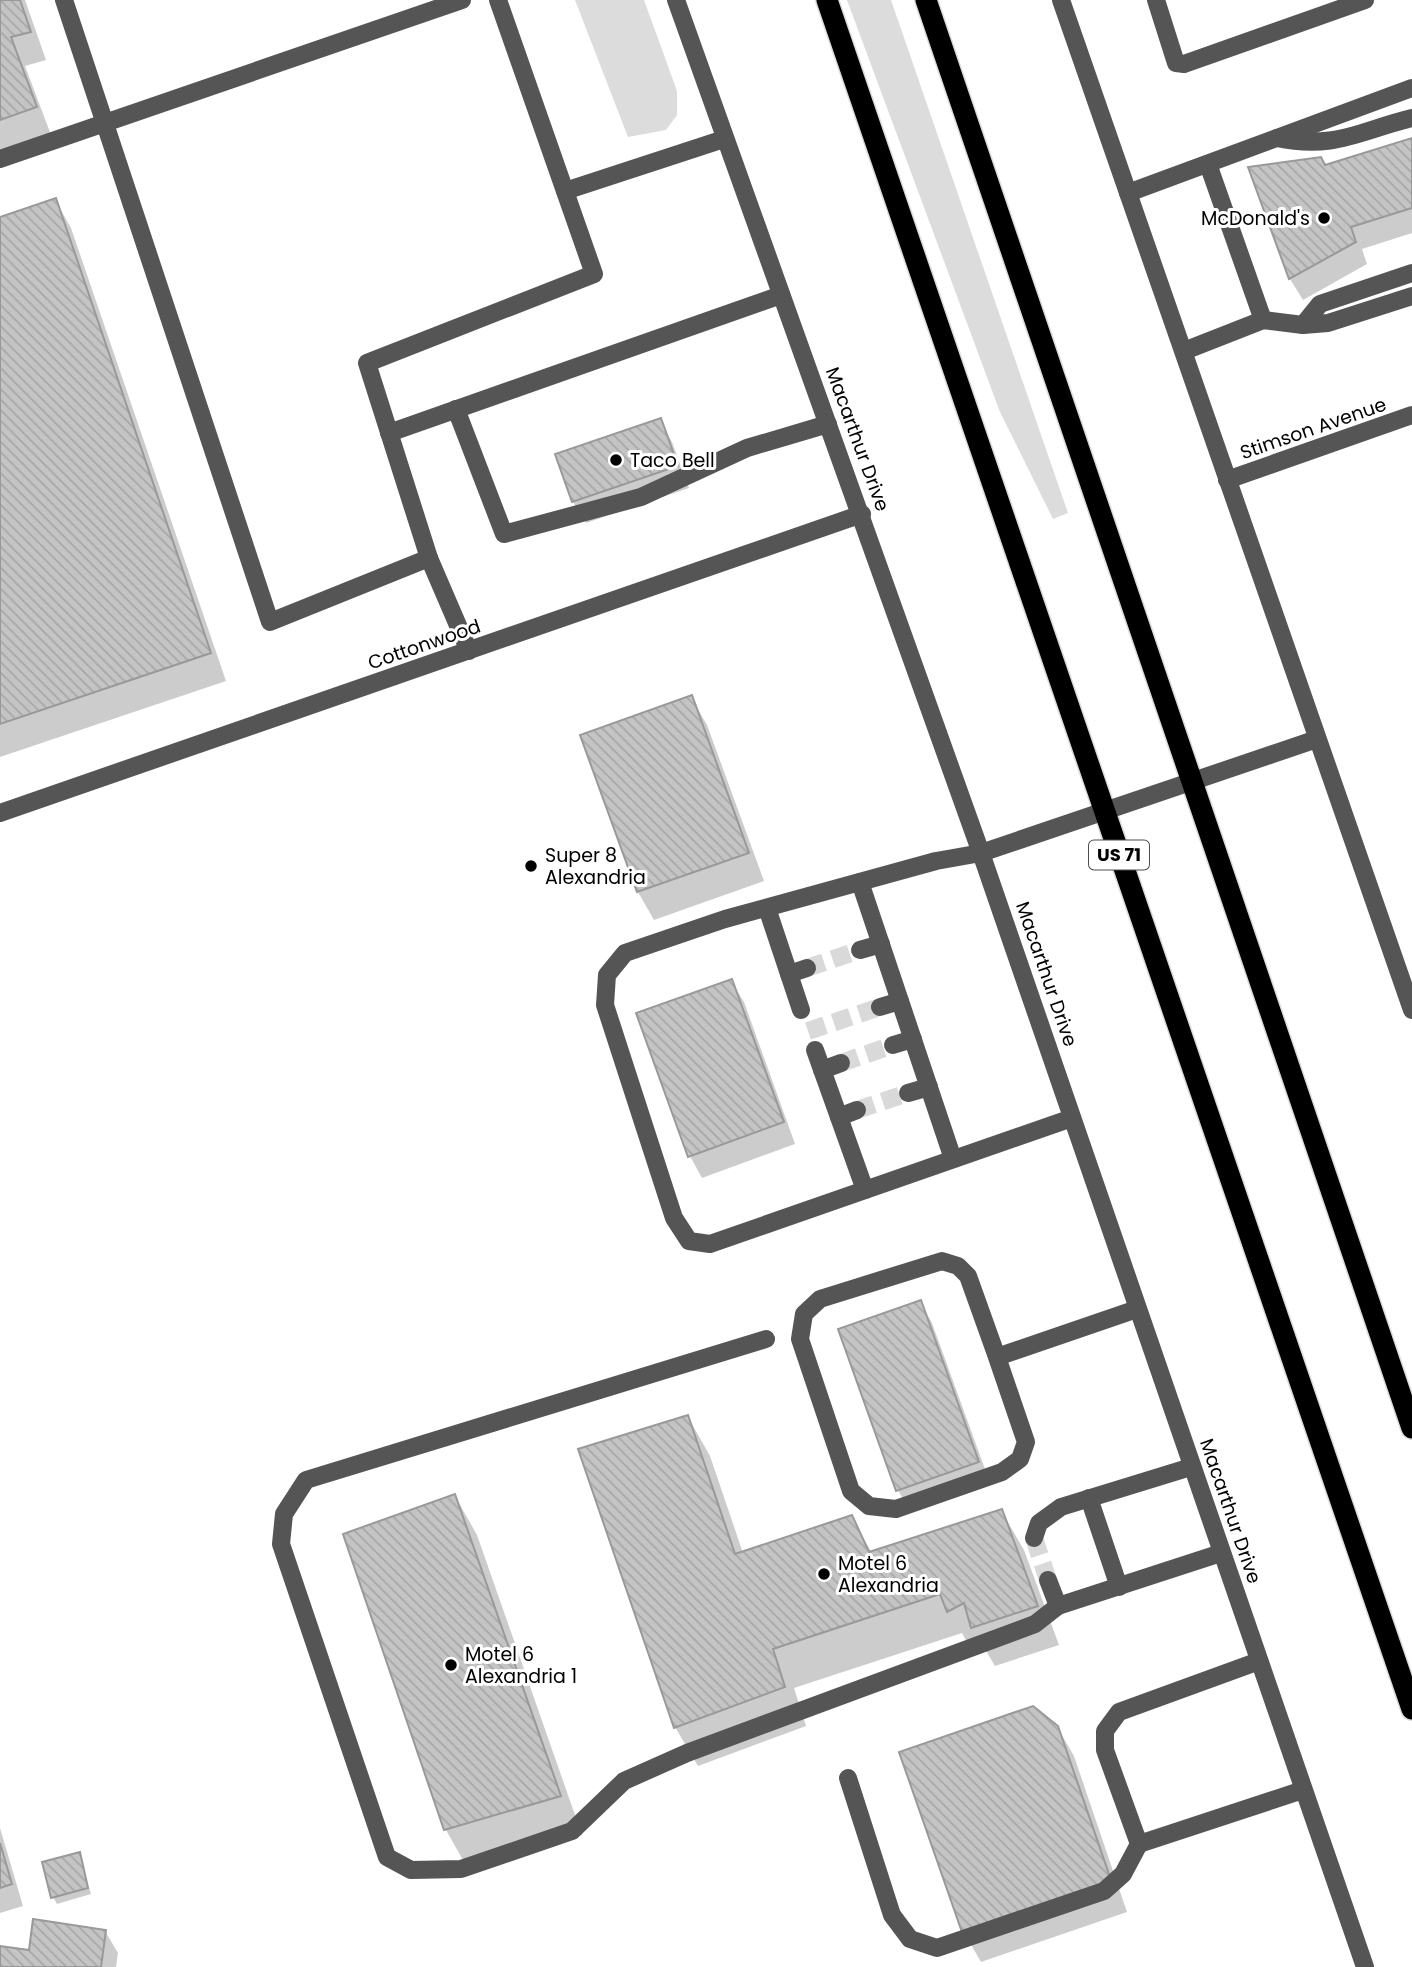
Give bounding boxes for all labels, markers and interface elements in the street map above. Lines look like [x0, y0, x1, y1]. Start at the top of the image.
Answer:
place label: McDonald's [1201, 205, 1310, 232]
marker: McDonald's [1316, 210, 1332, 226]
street label: Macarthur Drive [819, 363, 896, 515]
street label: Stimson Avenue [1236, 391, 1390, 466]
place label: Taco Bell [630, 447, 715, 474]
marker: Taco Bell [608, 452, 624, 468]
street label: Cottonwood [364, 613, 484, 676]
road number: US 71 [1089, 840, 1149, 870]
place label: Super 8 Alexandria [545, 842, 646, 891]
marker: Super 8 Alexandria [523, 858, 539, 874]
street label: Macarthur Drive [1009, 898, 1084, 1050]
street label: Macarthur Drive [1193, 1435, 1268, 1587]
place label: Motel 6 Alexandria [838, 1550, 939, 1599]
marker: Motel 6 Alexandria [816, 1566, 832, 1582]
place label: Motel 6 Alexandria 1 [465, 1641, 577, 1690]
marker: Motel 6 Alexandria 1 [443, 1657, 459, 1673]

